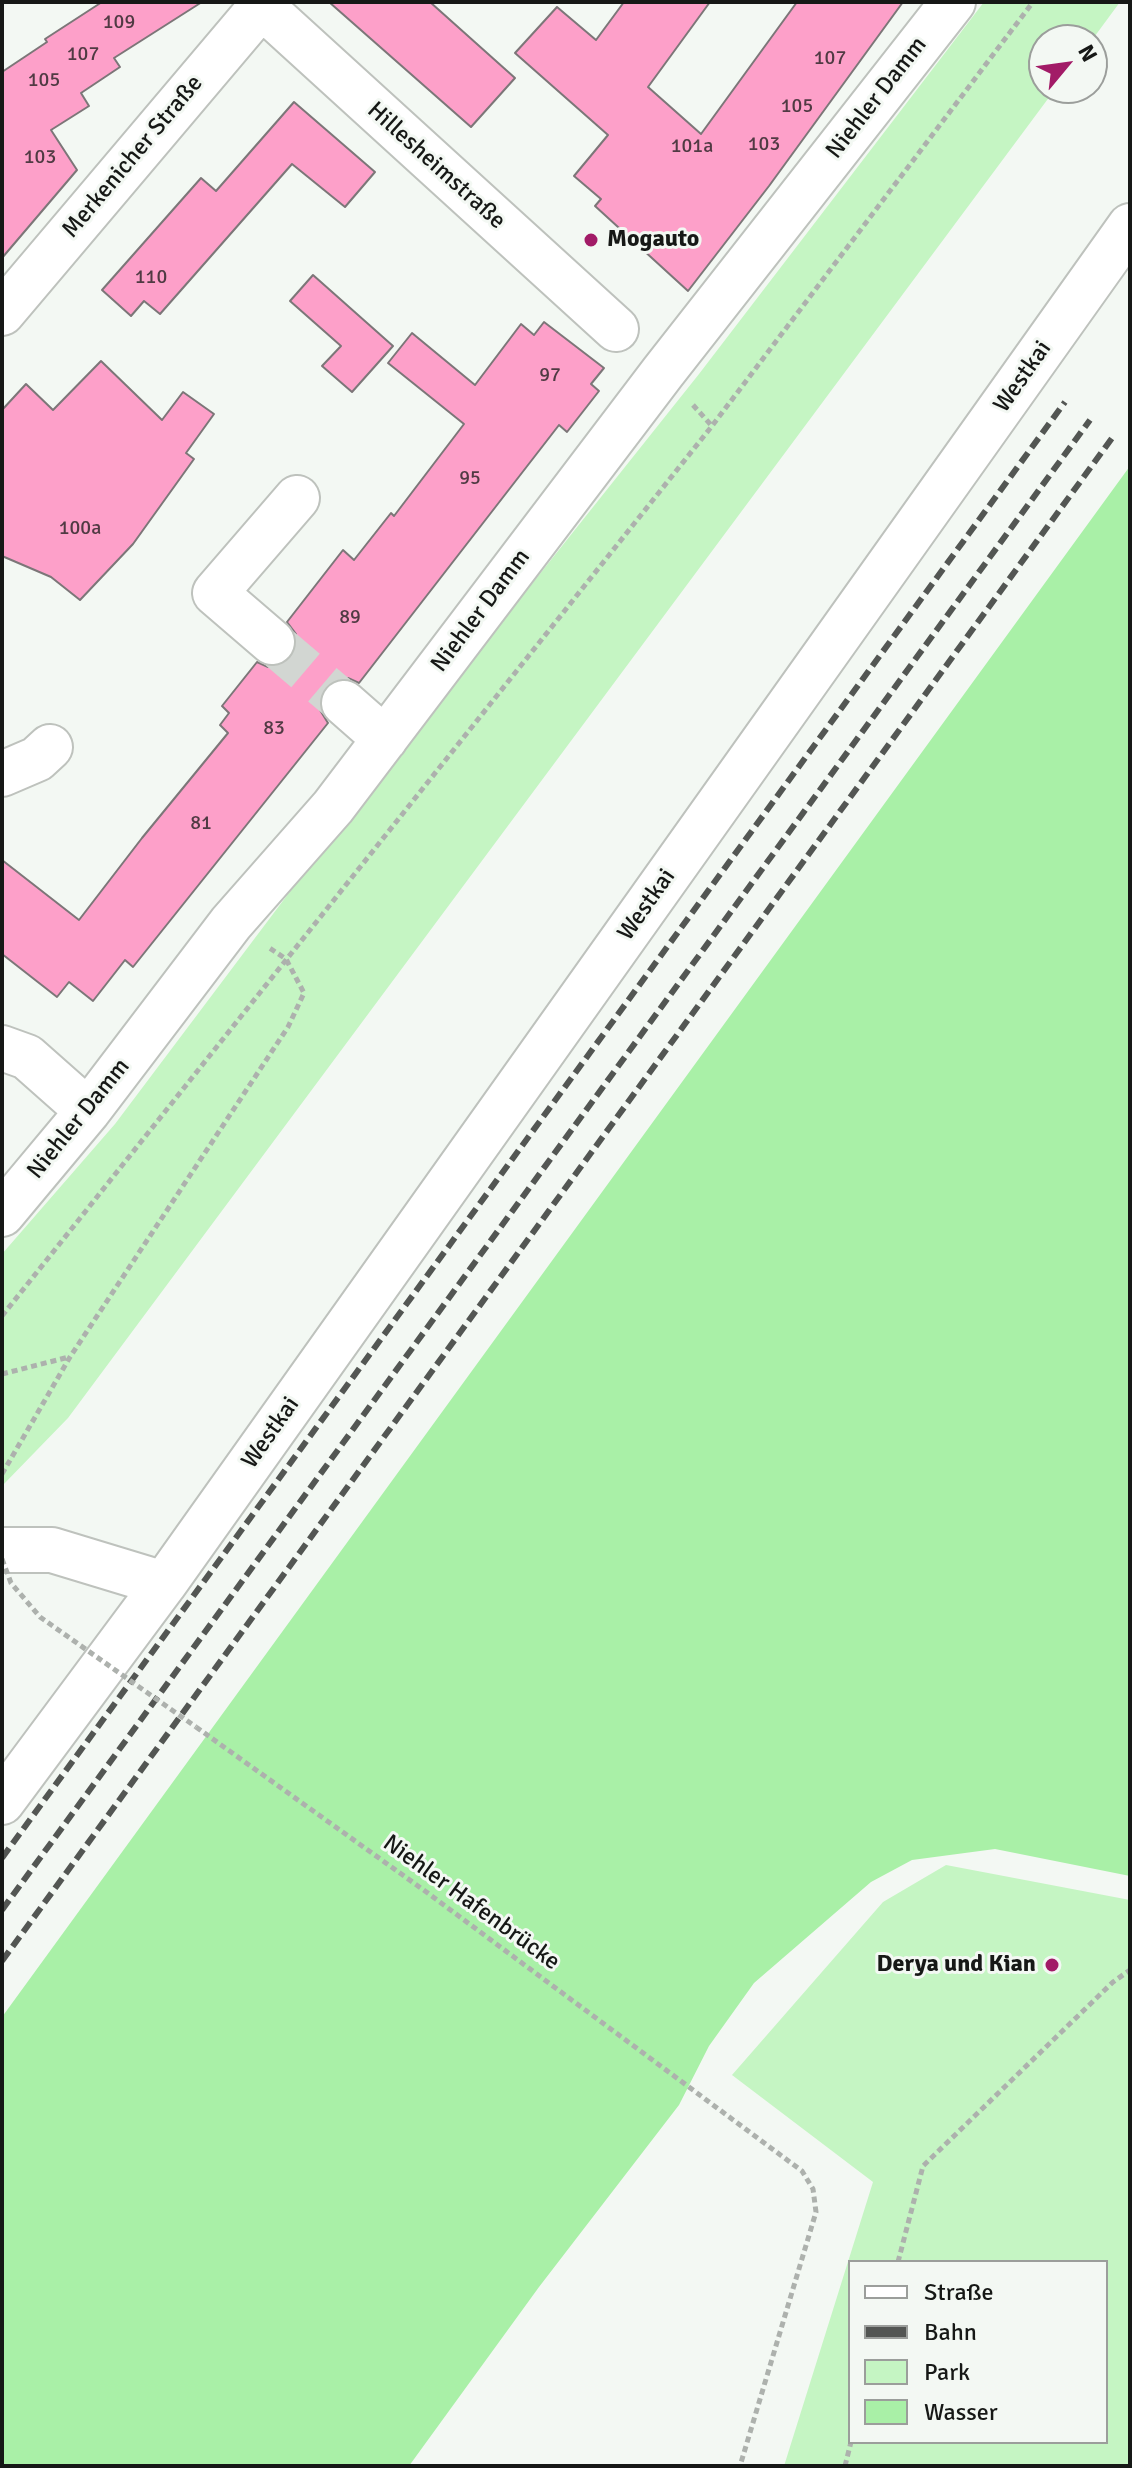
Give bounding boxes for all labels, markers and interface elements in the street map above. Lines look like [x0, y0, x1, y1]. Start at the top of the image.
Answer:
house number: 109 [103, 11, 135, 35]
north arrow [1028, 24, 1108, 104]
street label: Niehler Damm [821, 31, 933, 165]
text: N [1072, 40, 1103, 66]
house number: 107 [67, 43, 99, 67]
house number: 107 [814, 47, 846, 71]
house number: 105 [28, 69, 60, 93]
street label: Merkenicher Straße [57, 70, 209, 244]
house number: 105 [781, 95, 813, 119]
street label: Hillesheimstraße [361, 96, 511, 236]
house number: 103 [748, 133, 780, 157]
house number: 101a [671, 135, 713, 159]
house number: 103 [24, 146, 56, 170]
place label: Mogauto [607, 226, 699, 254]
marker: Mogauto [582, 231, 600, 249]
house number: 110 [135, 266, 167, 290]
street label: Westkai [988, 336, 1058, 418]
house number: 97 [539, 364, 561, 388]
house number: 95 [459, 467, 481, 491]
house number: 100a [59, 517, 101, 541]
street label: Niehler Damm [425, 544, 537, 678]
house number: 89 [339, 606, 361, 630]
house number: 83 [263, 717, 285, 741]
house number: 81 [190, 812, 212, 836]
street label: Westkai [612, 864, 682, 946]
street label: Niehler Damm [22, 1053, 136, 1185]
street label: Westkai [236, 1392, 306, 1474]
street label: Niehler Hafenbrücke [377, 1829, 565, 1977]
place label: Derya und Kian [877, 1951, 1036, 1979]
marker: Derya und Kian [1043, 1956, 1061, 1974]
legend [848, 2260, 1108, 2444]
text: Straße [924, 2277, 994, 2307]
text: Bahn [924, 2317, 977, 2347]
text: Park [924, 2357, 970, 2387]
text: Wasser [924, 2397, 998, 2427]

